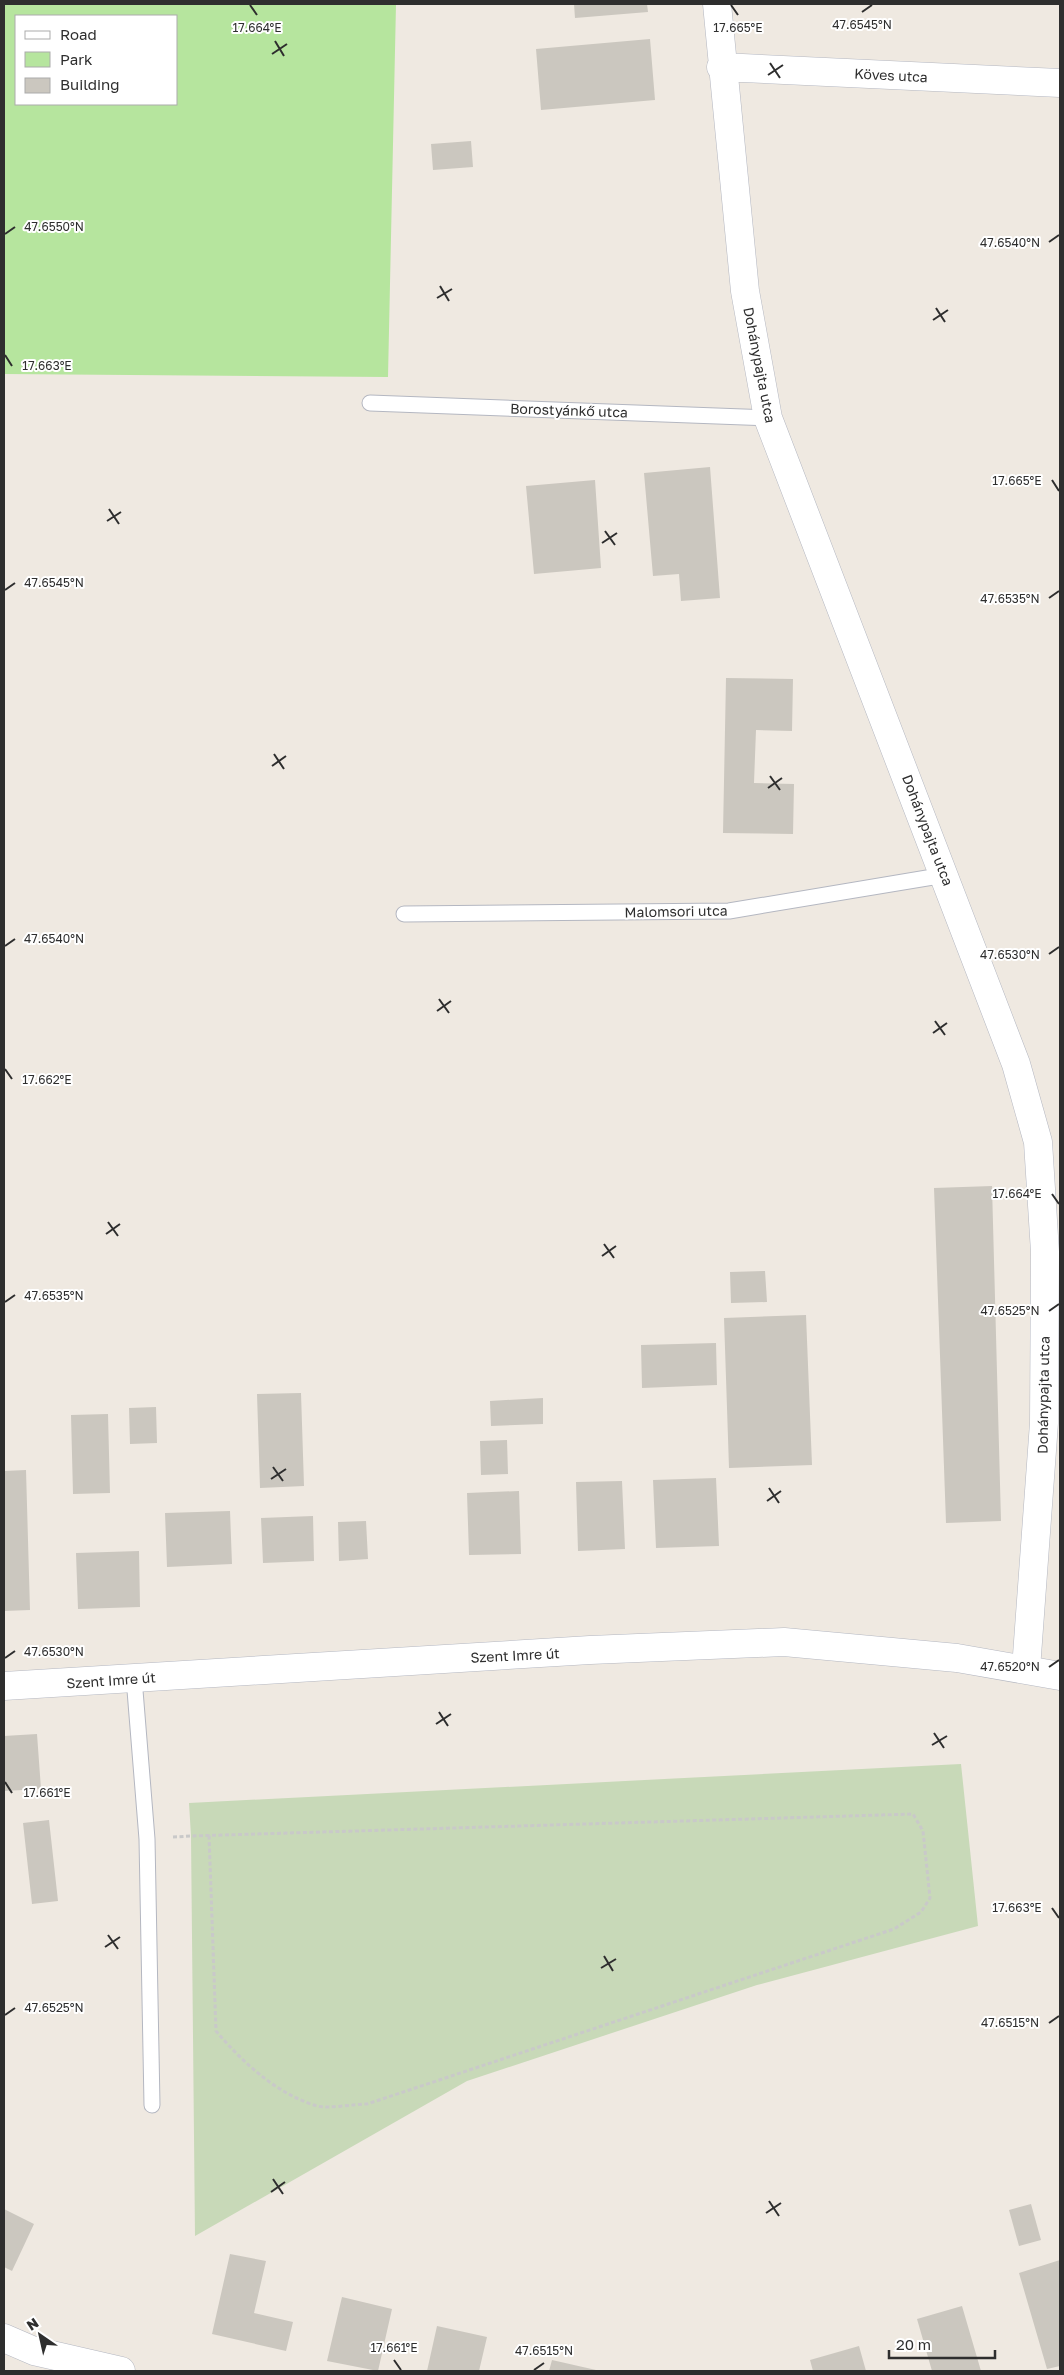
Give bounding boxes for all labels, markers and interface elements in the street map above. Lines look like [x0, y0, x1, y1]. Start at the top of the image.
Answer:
legend [15, 15, 178, 105]
text: 47.6545°N [832, 17, 892, 32]
text: 17.664°E [232, 20, 282, 35]
text: 17.665°E [713, 20, 763, 35]
text: Road [60, 25, 97, 43]
text: Park [60, 50, 93, 68]
street label: Köves utca [854, 65, 928, 85]
text: Building [60, 75, 120, 93]
text: 47.6550°N [24, 219, 84, 234]
text: 47.6540°N [980, 235, 1040, 250]
street label: Dohánypajta utca [740, 306, 780, 424]
text: 17.663°E [22, 358, 72, 373]
street label: Borostyánkő utca [510, 399, 628, 421]
text: 17.665°E [992, 473, 1042, 488]
text: 47.6545°N [24, 575, 84, 590]
text: 47.6535°N [980, 591, 1040, 606]
street label: Dohánypajta utca [899, 772, 957, 888]
street label: Malomsori utca [624, 902, 728, 920]
text: 47.6540°N [24, 931, 84, 946]
text: 47.6530°N [980, 947, 1040, 962]
text: 17.662°E [22, 1072, 72, 1087]
text: 17.664°E [992, 1186, 1042, 1201]
text: 47.6535°N [24, 1288, 84, 1303]
text: 47.6525°N [980, 1303, 1040, 1318]
street label: Dohánypajta utca [1033, 1336, 1053, 1454]
text: 47.6530°N [24, 1644, 84, 1659]
street label: Szent Imre út [470, 1644, 560, 1666]
text: 47.6520°N [980, 1659, 1040, 1674]
street label: Szent Imre út [66, 1668, 156, 1692]
text: 17.661°E [23, 1785, 71, 1800]
text: 17.663°E [992, 1900, 1042, 1915]
text: 47.6525°N [24, 2000, 84, 2015]
text: 47.6515°N [981, 2015, 1039, 2030]
north arrow [15, 2310, 65, 2360]
text: N [23, 2314, 42, 2334]
scale bar [889, 2328, 995, 2360]
text: 20 m [896, 2335, 931, 2353]
text: 17.661°E [370, 2340, 418, 2355]
text: 47.6515°N [515, 2343, 573, 2358]

